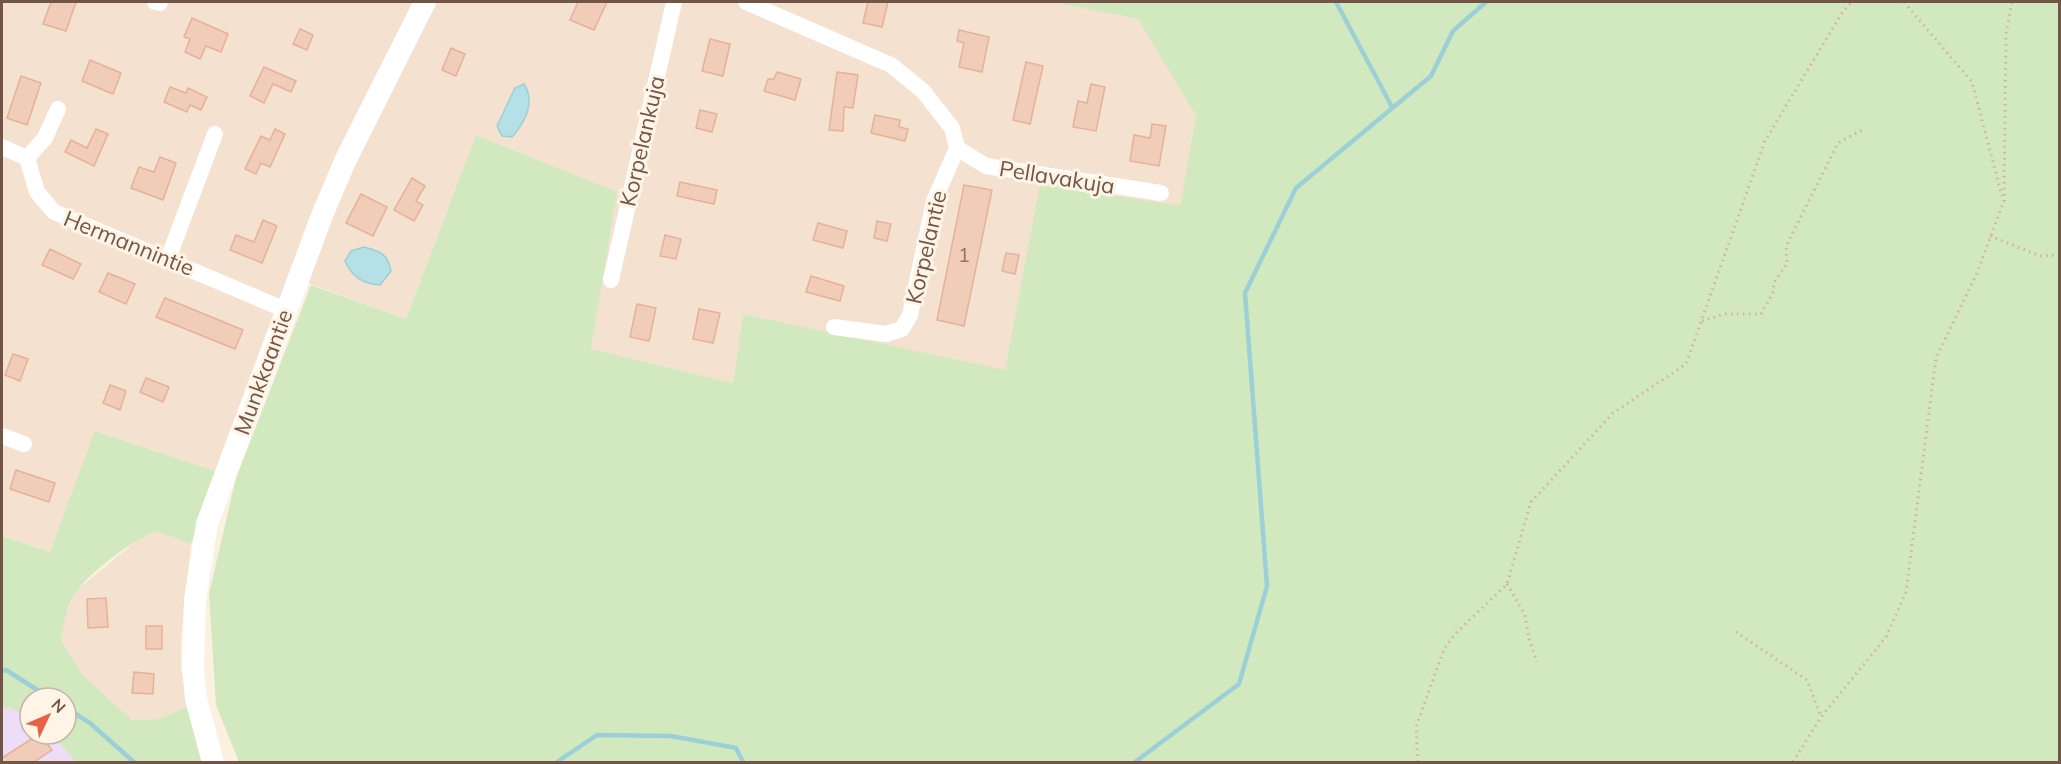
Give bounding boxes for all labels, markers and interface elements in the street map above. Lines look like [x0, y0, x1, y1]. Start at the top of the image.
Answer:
street label: Korpelankuja [613, 73, 671, 209]
street label: Pellavakuja [997, 154, 1117, 200]
street label: Korpelantie [899, 188, 953, 306]
street label: Hermannintie [60, 204, 198, 282]
house number: 1 [958, 242, 970, 267]
street label: Munkkaantie [227, 306, 299, 438]
north arrow [18, 686, 78, 746]
text: N [47, 694, 70, 717]

